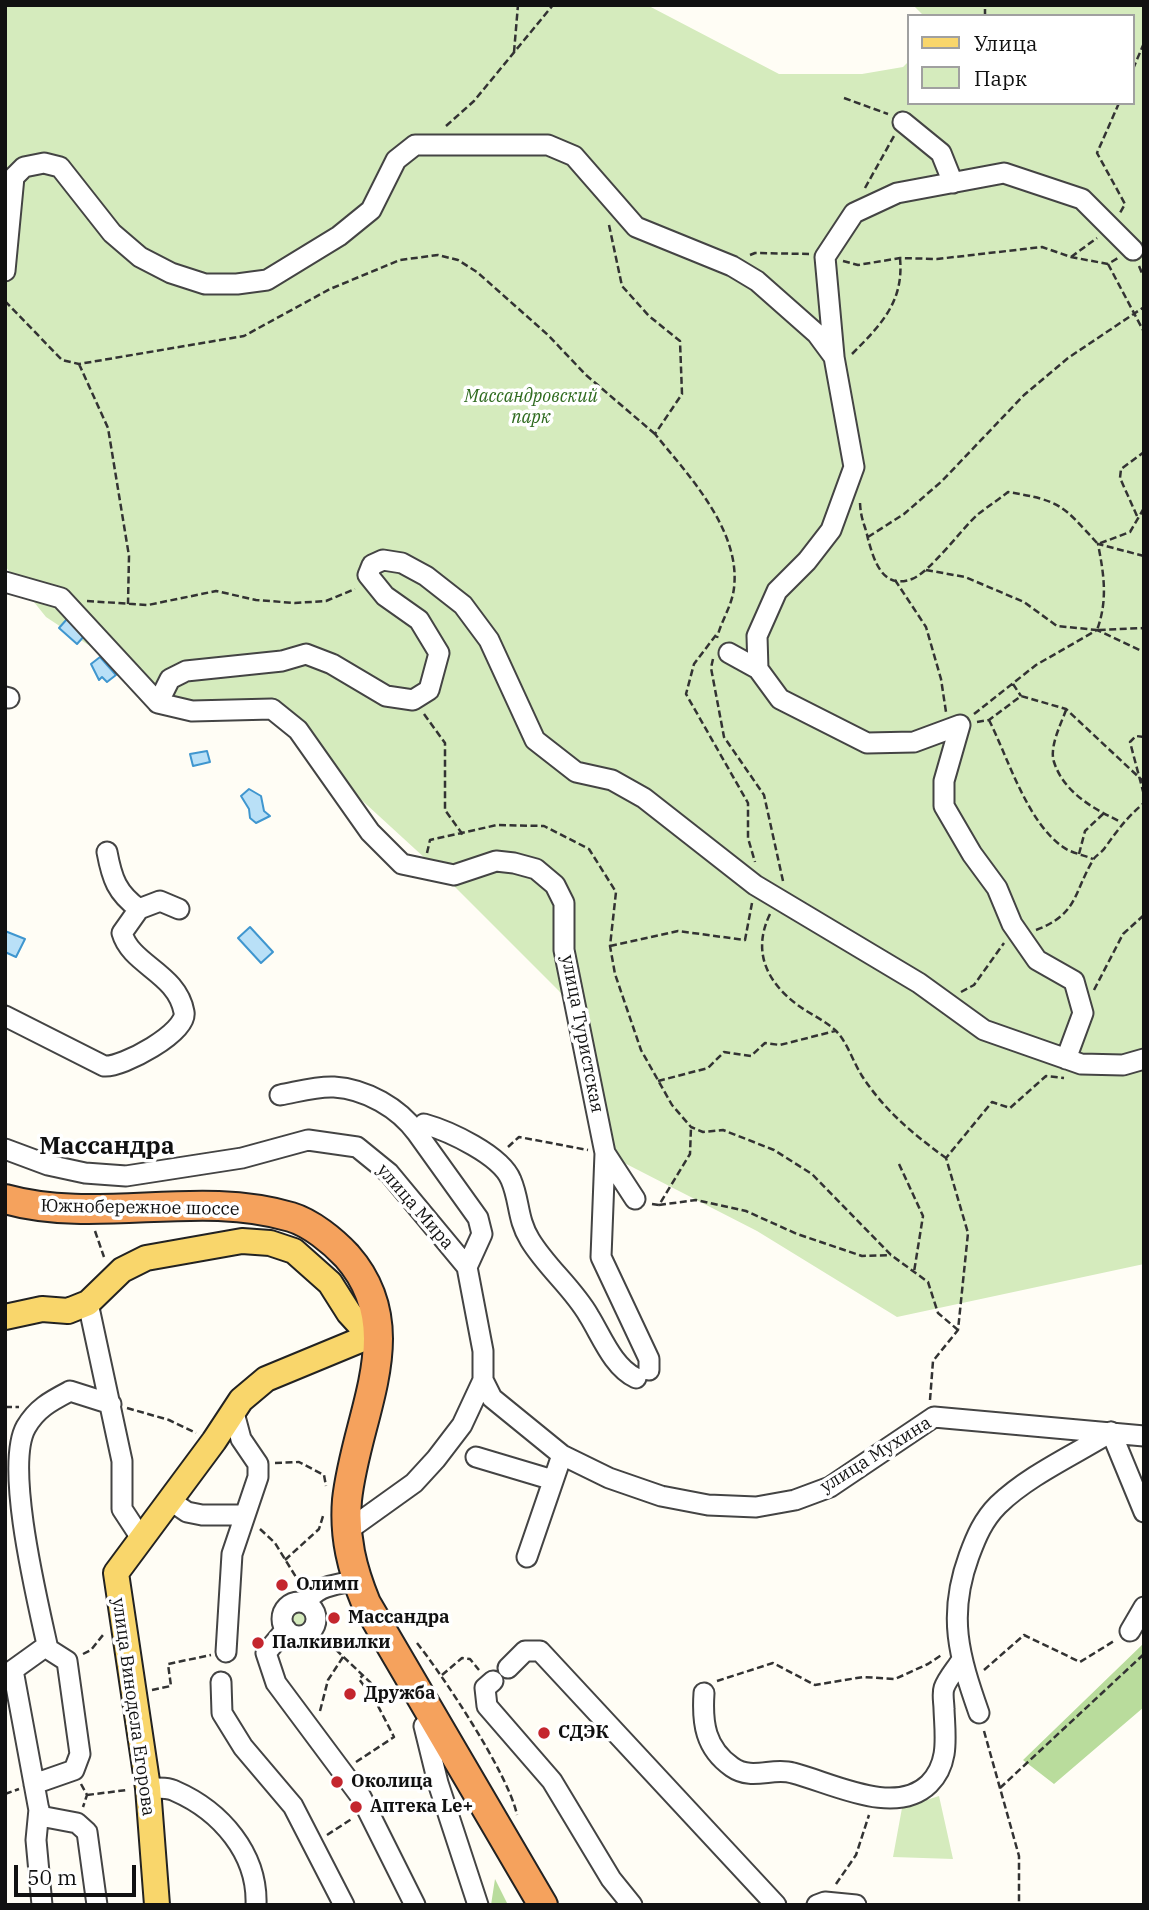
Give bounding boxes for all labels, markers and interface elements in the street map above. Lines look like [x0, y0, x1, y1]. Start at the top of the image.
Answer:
legend [908, 14, 1135, 105]
text: Улица [974, 29, 1038, 57]
text: Парк [974, 64, 1027, 92]
park label: Массандровский парк [464, 386, 598, 428]
street label: улица Туристская [556, 953, 608, 1115]
district label: Массандра [39, 1133, 175, 1161]
street label: улица Мира [372, 1160, 458, 1254]
street label: Южнобережное шоссе [40, 1195, 240, 1221]
street label: улица Мухина [817, 1412, 935, 1498]
place label: Олимп [296, 1574, 359, 1596]
marker: Олимп [274, 1577, 290, 1593]
street label: улица Винодела Егорова [107, 1596, 159, 1818]
place label: Массандра [348, 1607, 450, 1629]
marker: Массандра [326, 1610, 342, 1626]
place label: Палкивилки [272, 1632, 390, 1654]
marker: Палкивилки [250, 1635, 266, 1651]
place label: Дружба [364, 1683, 436, 1705]
marker: Дружба [342, 1686, 358, 1702]
place label: СДЭК [558, 1722, 609, 1744]
marker: СДЭК [536, 1725, 552, 1741]
place label: Околица [351, 1771, 433, 1793]
marker: Околица [329, 1774, 345, 1790]
place label: Аптека Le+ [370, 1796, 473, 1818]
marker: Аптека Le+ [348, 1799, 364, 1815]
scale bar [18, 1850, 140, 1894]
text: 50 m [27, 1863, 77, 1891]

